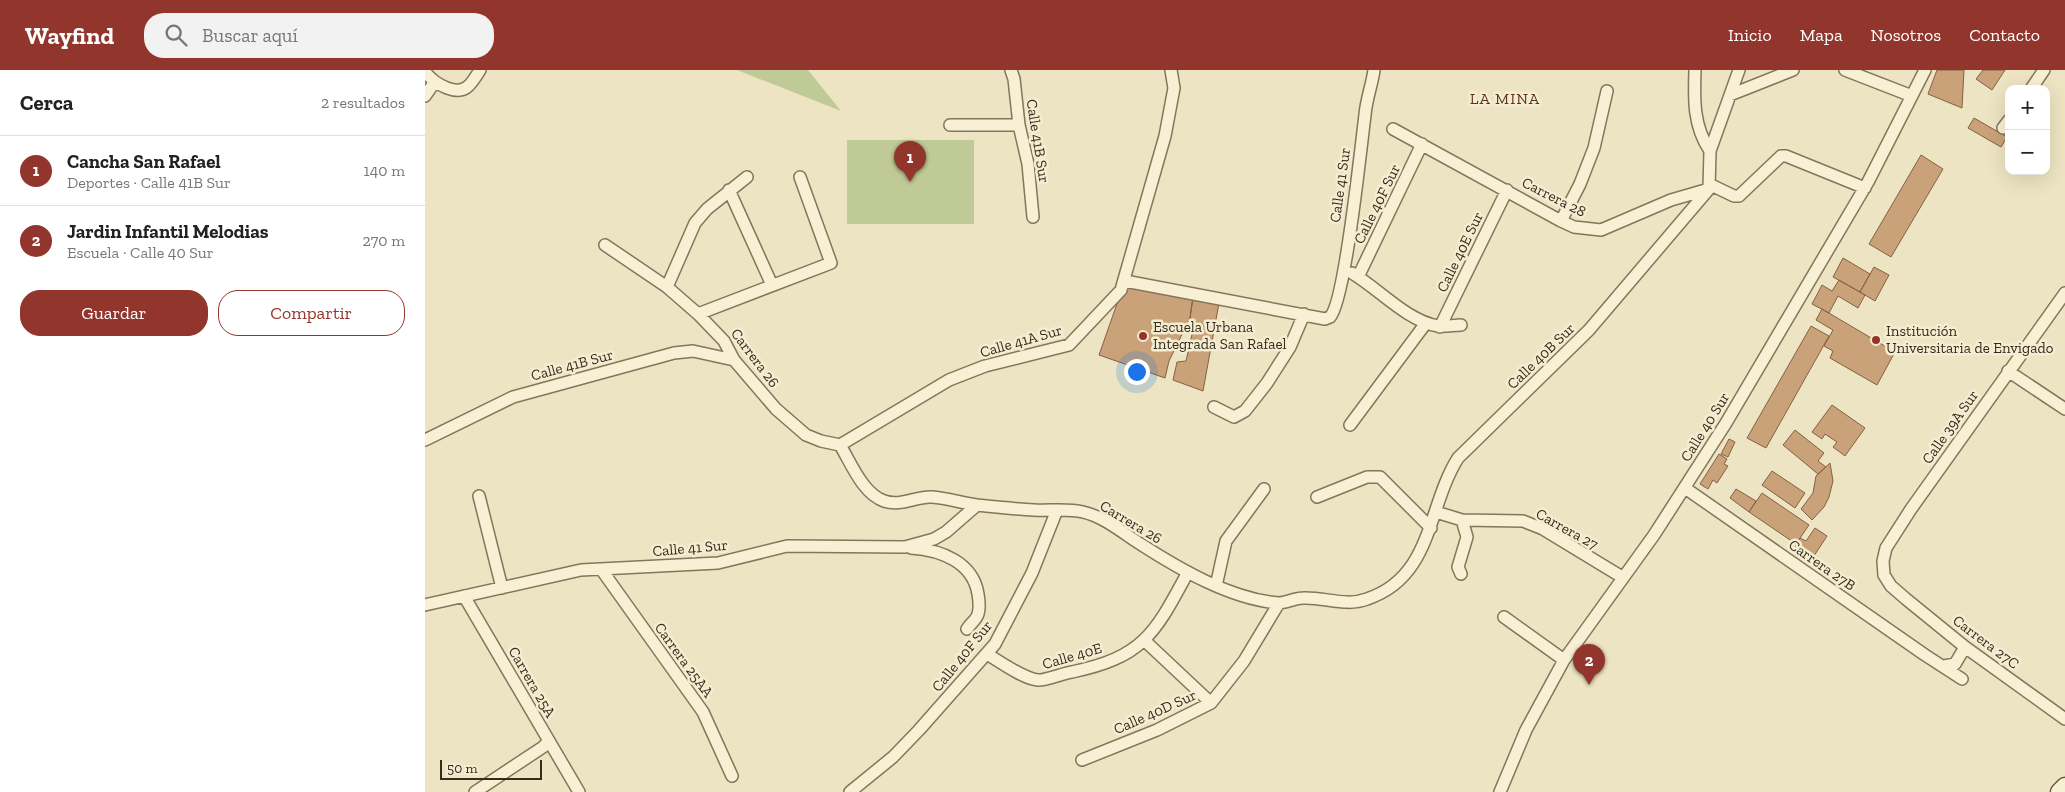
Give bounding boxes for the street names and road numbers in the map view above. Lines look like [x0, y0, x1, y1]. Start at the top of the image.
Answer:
street label: Calle 41B Sur [1023, 98, 1053, 184]
street label: Calle 41 Sur [1326, 146, 1354, 224]
street label: Calle 40F Sur [1350, 161, 1404, 247]
street label: Carrera 28 [1519, 173, 1589, 221]
street label: Calle 40E Sur [1433, 209, 1487, 295]
street label: Calle 40B Sur [1503, 319, 1579, 393]
street label: Calle 41A Sur [978, 321, 1064, 361]
street label: Carrera 26 [727, 325, 783, 391]
street label: Calle 41B Sur [529, 345, 615, 385]
street label: Calle 39A Sur [1918, 387, 1982, 467]
street label: Calle 40 Sur [1677, 389, 1733, 465]
street label: Carrera 26 [1097, 496, 1165, 548]
street label: Carrera 27 [1533, 505, 1601, 553]
street label: Carrera 27B [1785, 535, 1859, 595]
street label: Calle 41 Sur [652, 536, 728, 560]
street label: Carrera 27C [1949, 611, 2023, 673]
street label: Calle 40F Sur [928, 617, 996, 695]
street label: Carrera 25AA [651, 619, 717, 701]
street label: Calle 40E [1040, 639, 1104, 673]
street label: Carrera 25A [505, 643, 560, 721]
street label: Calle 40D Sur [1111, 686, 1199, 738]

